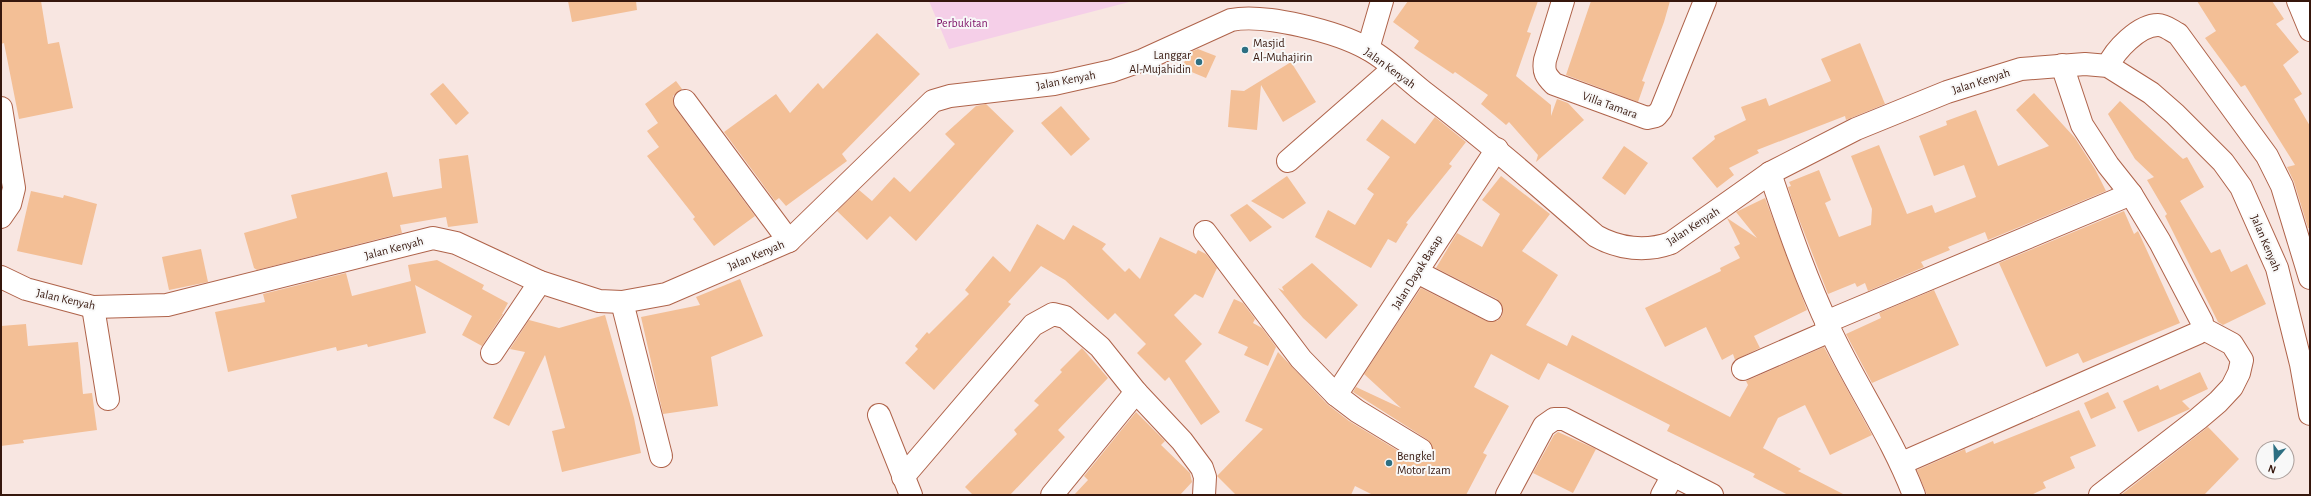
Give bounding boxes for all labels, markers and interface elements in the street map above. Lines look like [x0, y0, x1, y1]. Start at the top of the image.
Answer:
park label: Perbukitan [936, 17, 988, 29]
place label: Masjid Al-Muhajirin [1253, 37, 1312, 64]
marker: Masjid Al-Muhajirin [1240, 45, 1250, 55]
street label: Jalan Kenyah [1362, 45, 1418, 91]
place label: Langgar Al-Mujahidin [1129, 49, 1191, 76]
marker: Langgar Al-Mujahidin [1194, 57, 1204, 67]
street label: Jalan Kenyah [1951, 66, 2012, 97]
street label: Jalan Kenyah [1035, 68, 1097, 93]
street label: Villa Tamara [1581, 89, 1640, 121]
street label: Jalan Kenyah [1665, 205, 1722, 248]
street label: Jalan Kenyah [2248, 213, 2283, 273]
street label: Jalan Dayak Basap [1389, 233, 1445, 312]
street label: Jalan Kenyah [363, 234, 425, 263]
street label: Jalan Kenyah [726, 238, 786, 273]
street label: Jalan Kenyah [35, 286, 97, 313]
north arrow [2255, 440, 2295, 480]
place label: Bengkel Motor Izam [1397, 450, 1451, 476]
marker: Bengkel Motor Izam [1384, 458, 1394, 468]
text: N [2266, 463, 2277, 475]

